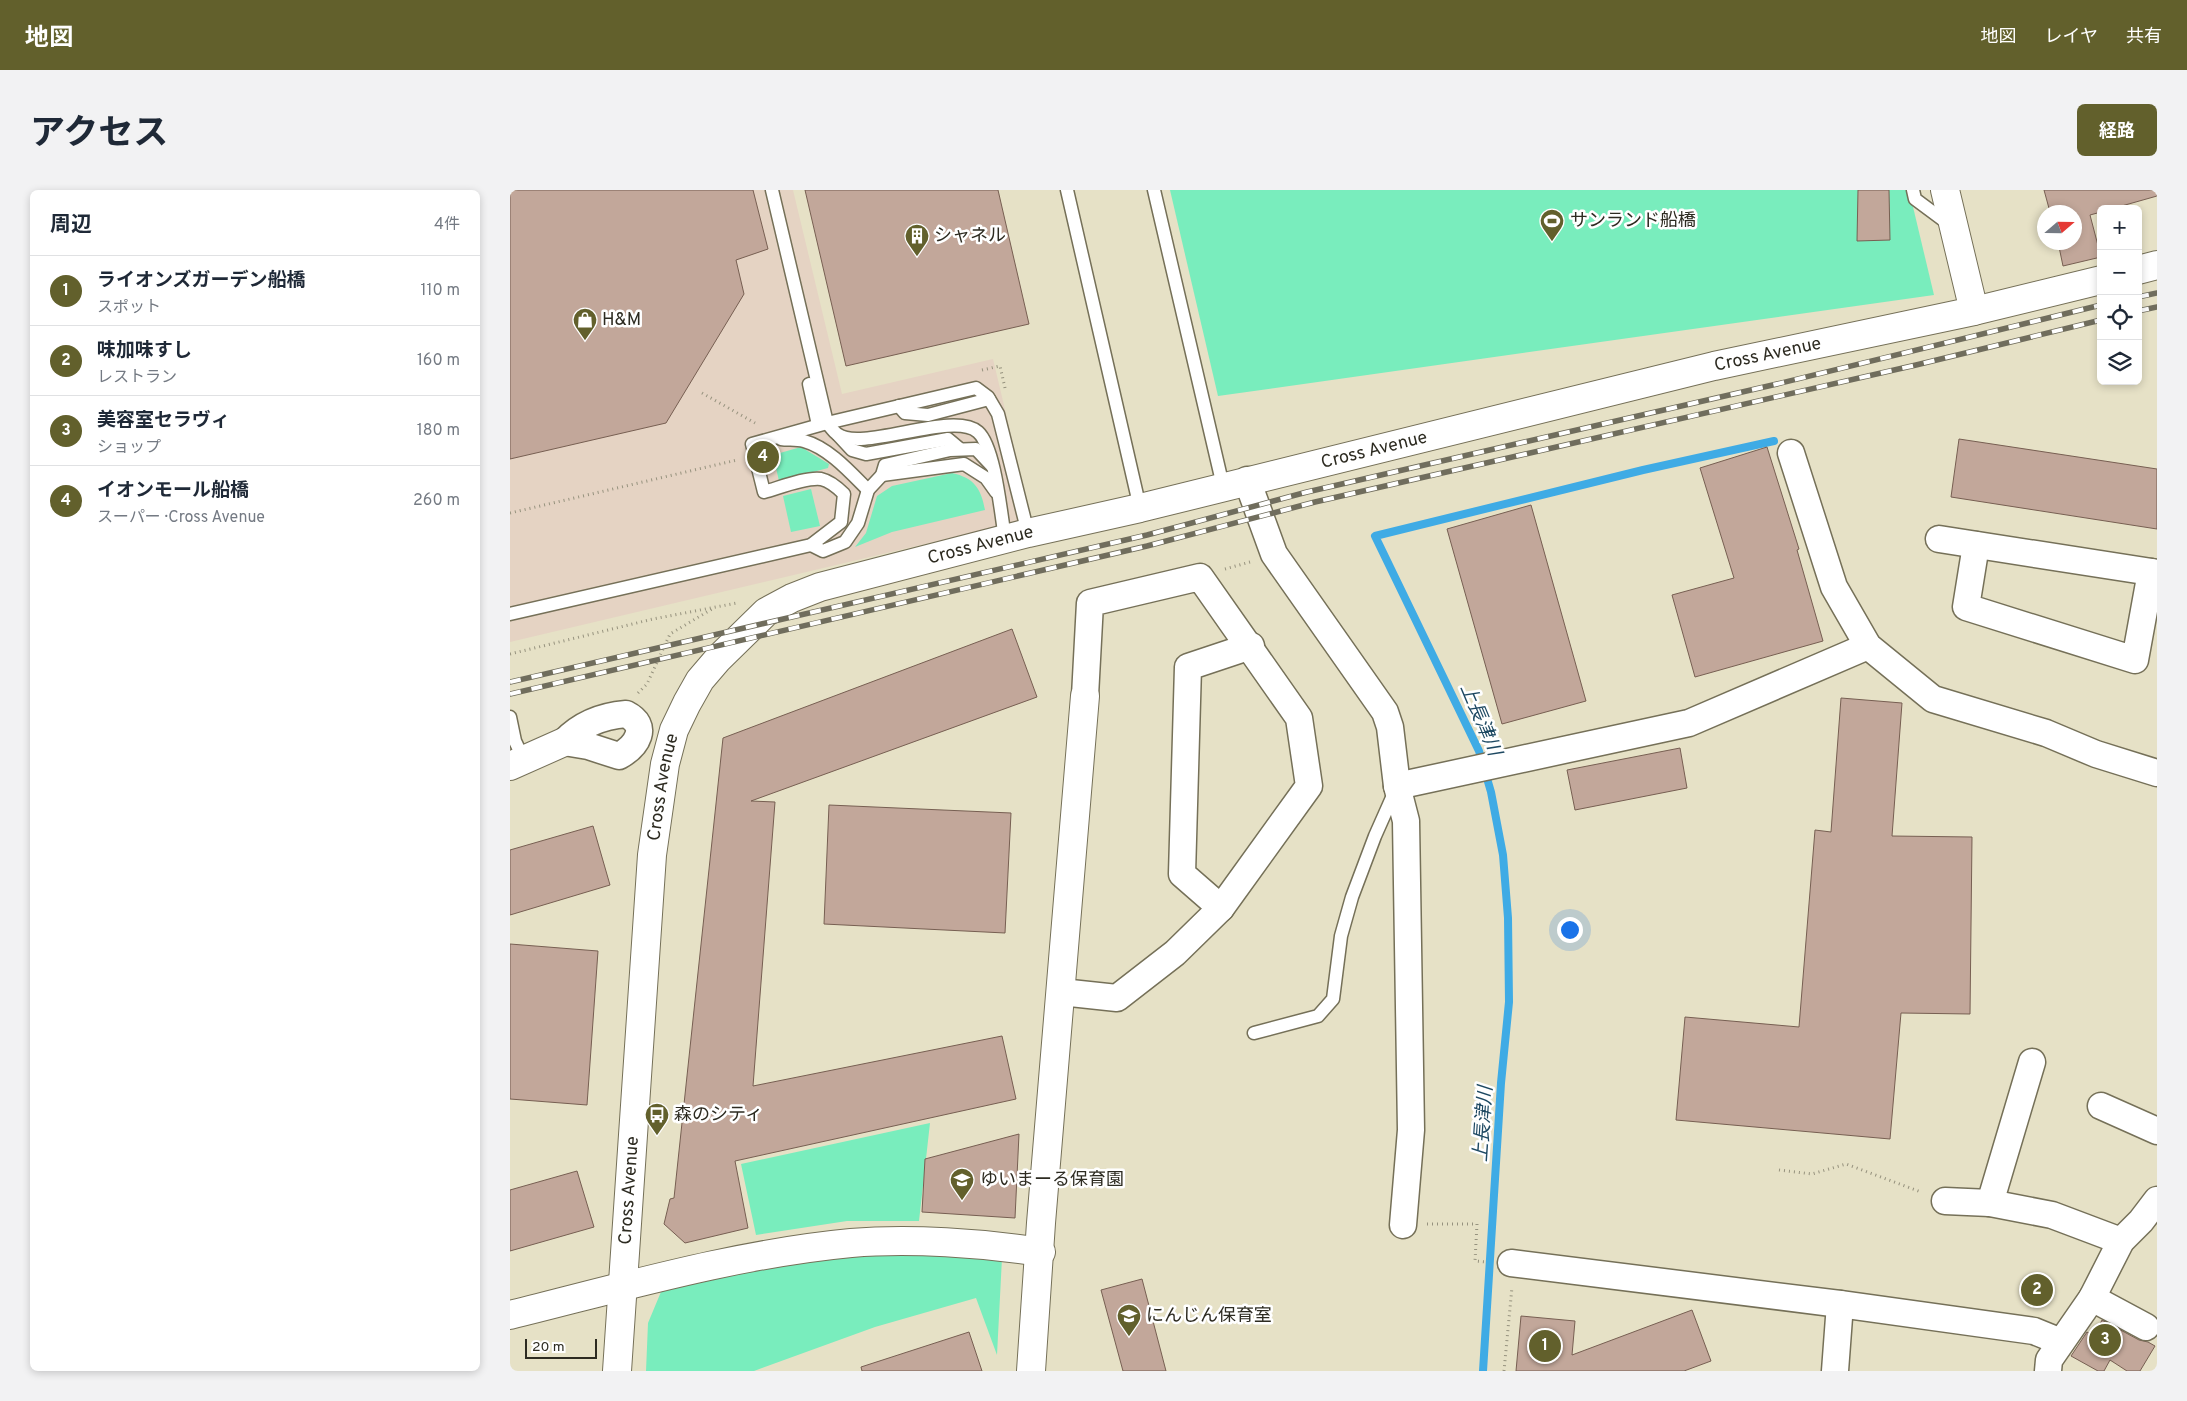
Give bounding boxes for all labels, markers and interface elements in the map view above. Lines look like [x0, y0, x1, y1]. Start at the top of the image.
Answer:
text: 地図 [25, 24, 73, 54]
text: 地図 [1981, 26, 2017, 49]
text: レイヤ [2045, 26, 2098, 49]
text: 共有 [2126, 26, 2162, 49]
button: 経路 [2077, 104, 2157, 156]
text: アクセス [30, 113, 168, 157]
north arrow [2037, 205, 2082, 250]
map controls [2097, 205, 2142, 385]
button: + [2097, 205, 2142, 250]
sports icon: サンランド船橋 [1539, 208, 1565, 242]
place label: サンランド船橋 [1570, 210, 1696, 233]
text: 周辺 [50, 212, 92, 239]
text: 4件 [434, 215, 460, 235]
building icon: シャネル [904, 223, 930, 257]
place label: シャネル [934, 225, 1006, 248]
button: − [2097, 250, 2142, 295]
text: ライオンズガーデン船橋 [97, 269, 306, 293]
text: 1 [63, 281, 69, 301]
text: 110 m [420, 281, 460, 301]
button: locate [2097, 295, 2142, 340]
text: スポット [97, 298, 161, 318]
shop icon: H&M [572, 307, 598, 341]
place label: H&M [602, 309, 641, 332]
street label: Cross Avenue [1712, 332, 1823, 377]
text: 味加味すし [97, 339, 192, 363]
button: layers [2097, 340, 2142, 385]
text: 2 [61, 351, 71, 371]
text: 160 m [417, 351, 460, 371]
text: レストラン [97, 368, 177, 388]
text: 美容室セラヴィ [97, 409, 230, 433]
text: 3 [61, 421, 71, 441]
text: 180 m [417, 421, 460, 441]
street label: Cross Avenue [1319, 426, 1430, 474]
text: ショップ [97, 438, 161, 458]
pin: 4 [747, 438, 779, 476]
text: イオンモール船橋 [97, 479, 249, 503]
text: 4 [61, 491, 71, 511]
text: 260 m [413, 491, 460, 511]
text: スーパー · Cross Avenue [97, 508, 265, 528]
street label: Cross Avenue [925, 521, 1036, 570]
water label: 上長津川 [1454, 680, 1507, 762]
street label: Cross Avenue [643, 731, 684, 842]
your location [1557, 917, 1583, 943]
water label: 上長津川 [1469, 1083, 1499, 1163]
bus stop icon: 森のシティ [644, 1102, 670, 1136]
place label: 森のシティ [674, 1104, 763, 1127]
street label: Cross Avenue [614, 1135, 644, 1245]
school or university icon: ゆいまーる保育園 [949, 1167, 975, 1201]
place label: ゆいまーる保育園 [980, 1169, 1124, 1192]
pin: 2 [2021, 1271, 2053, 1309]
school or university icon: にんじん保育室 [1116, 1303, 1142, 1337]
place label: にんじん保育室 [1146, 1305, 1272, 1328]
pin: 3 [2089, 1321, 2121, 1359]
pin: 1 [1529, 1327, 1561, 1365]
scale bar [525, 1336, 598, 1359]
text: 20 m [532, 1339, 565, 1356]

